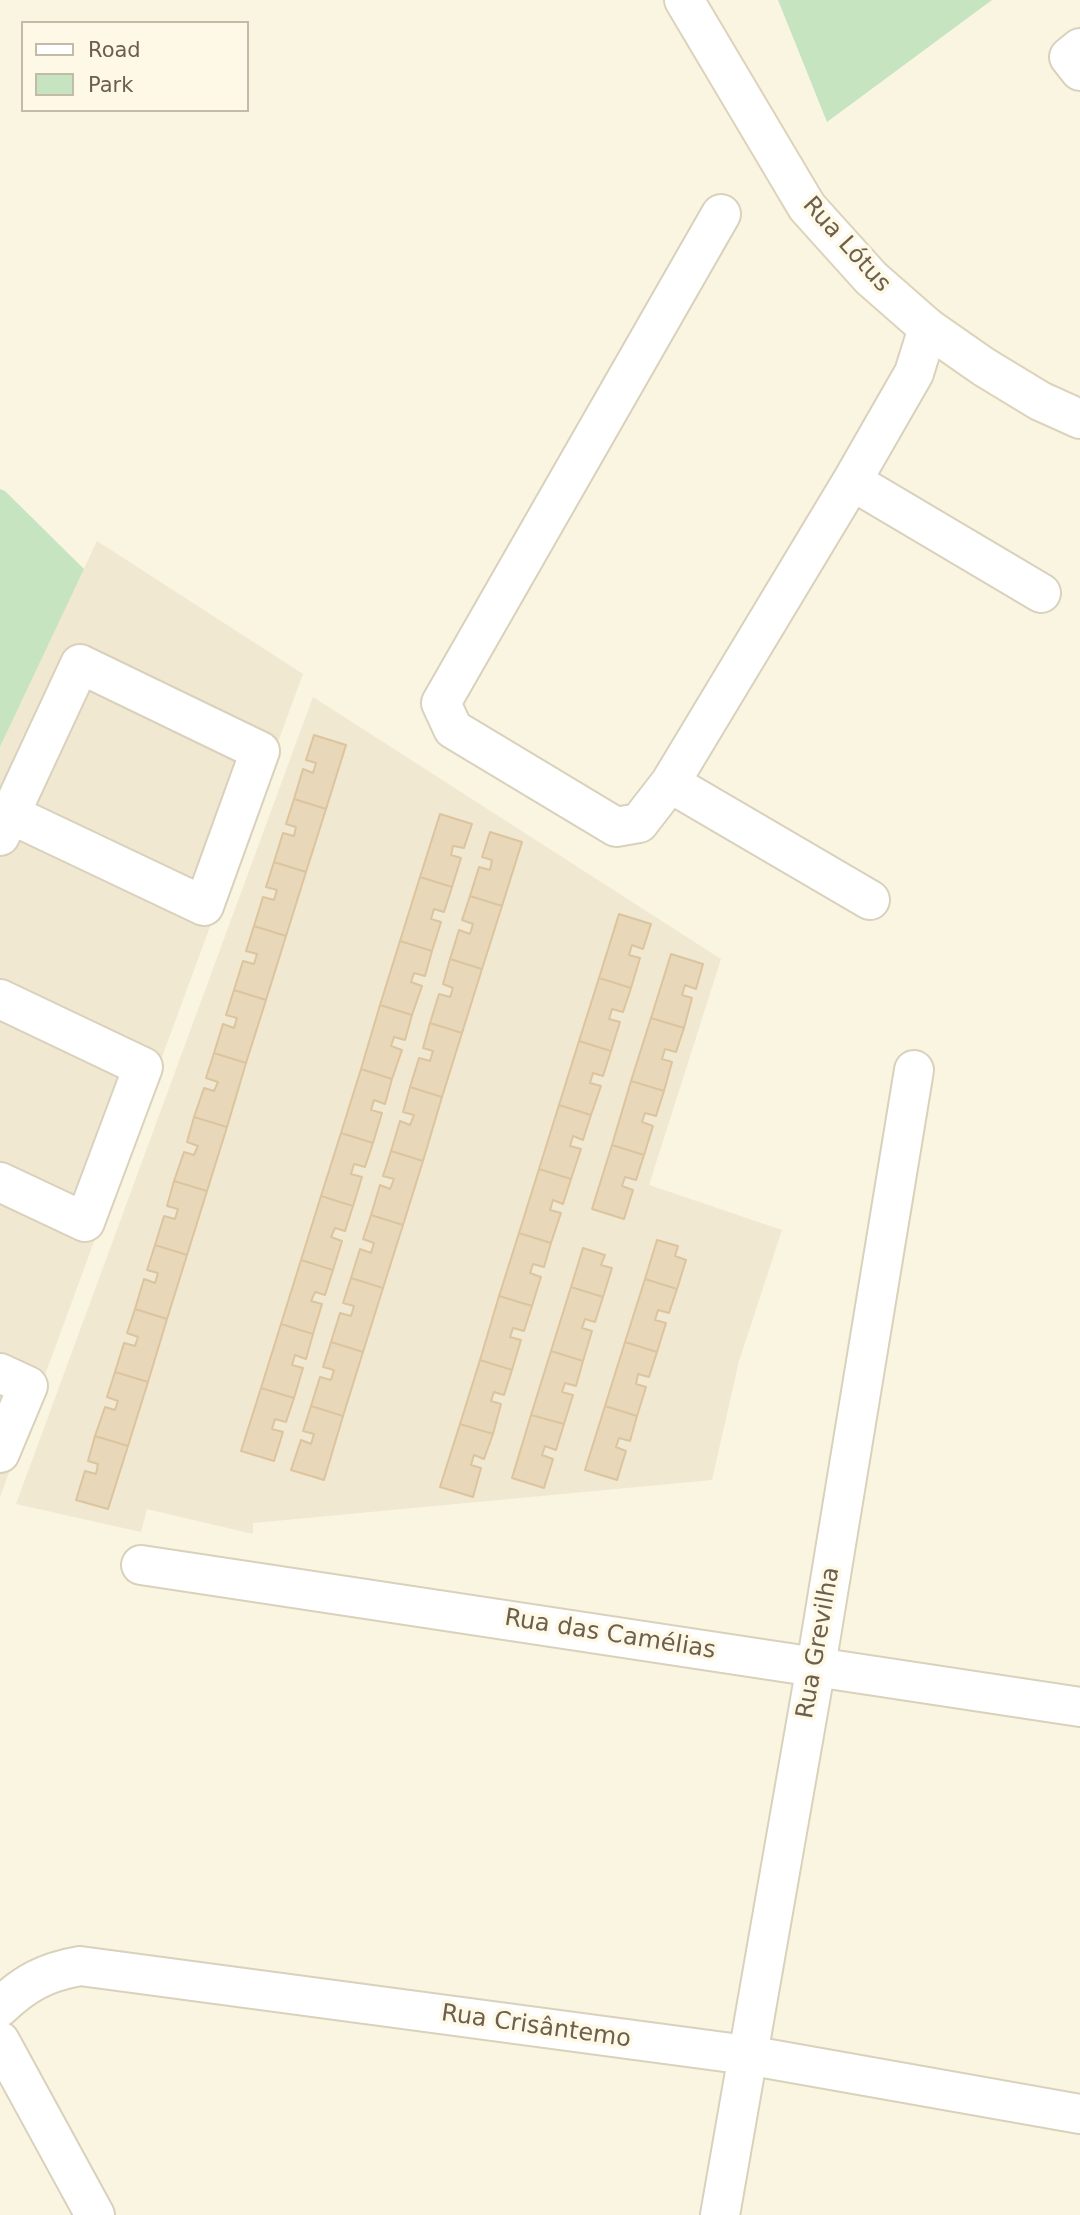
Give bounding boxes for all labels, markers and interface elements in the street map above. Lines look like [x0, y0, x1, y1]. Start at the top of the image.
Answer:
legend [21, 21, 248, 112]
text: Road [88, 38, 141, 62]
text: Park [88, 73, 133, 97]
street label: Rua Lótus [796, 192, 896, 298]
street label: Rua Grevilha [792, 1565, 846, 1721]
street label: Rua das Camélias [502, 1604, 718, 1666]
street label: Rua Crisântemo [439, 1999, 633, 2055]

